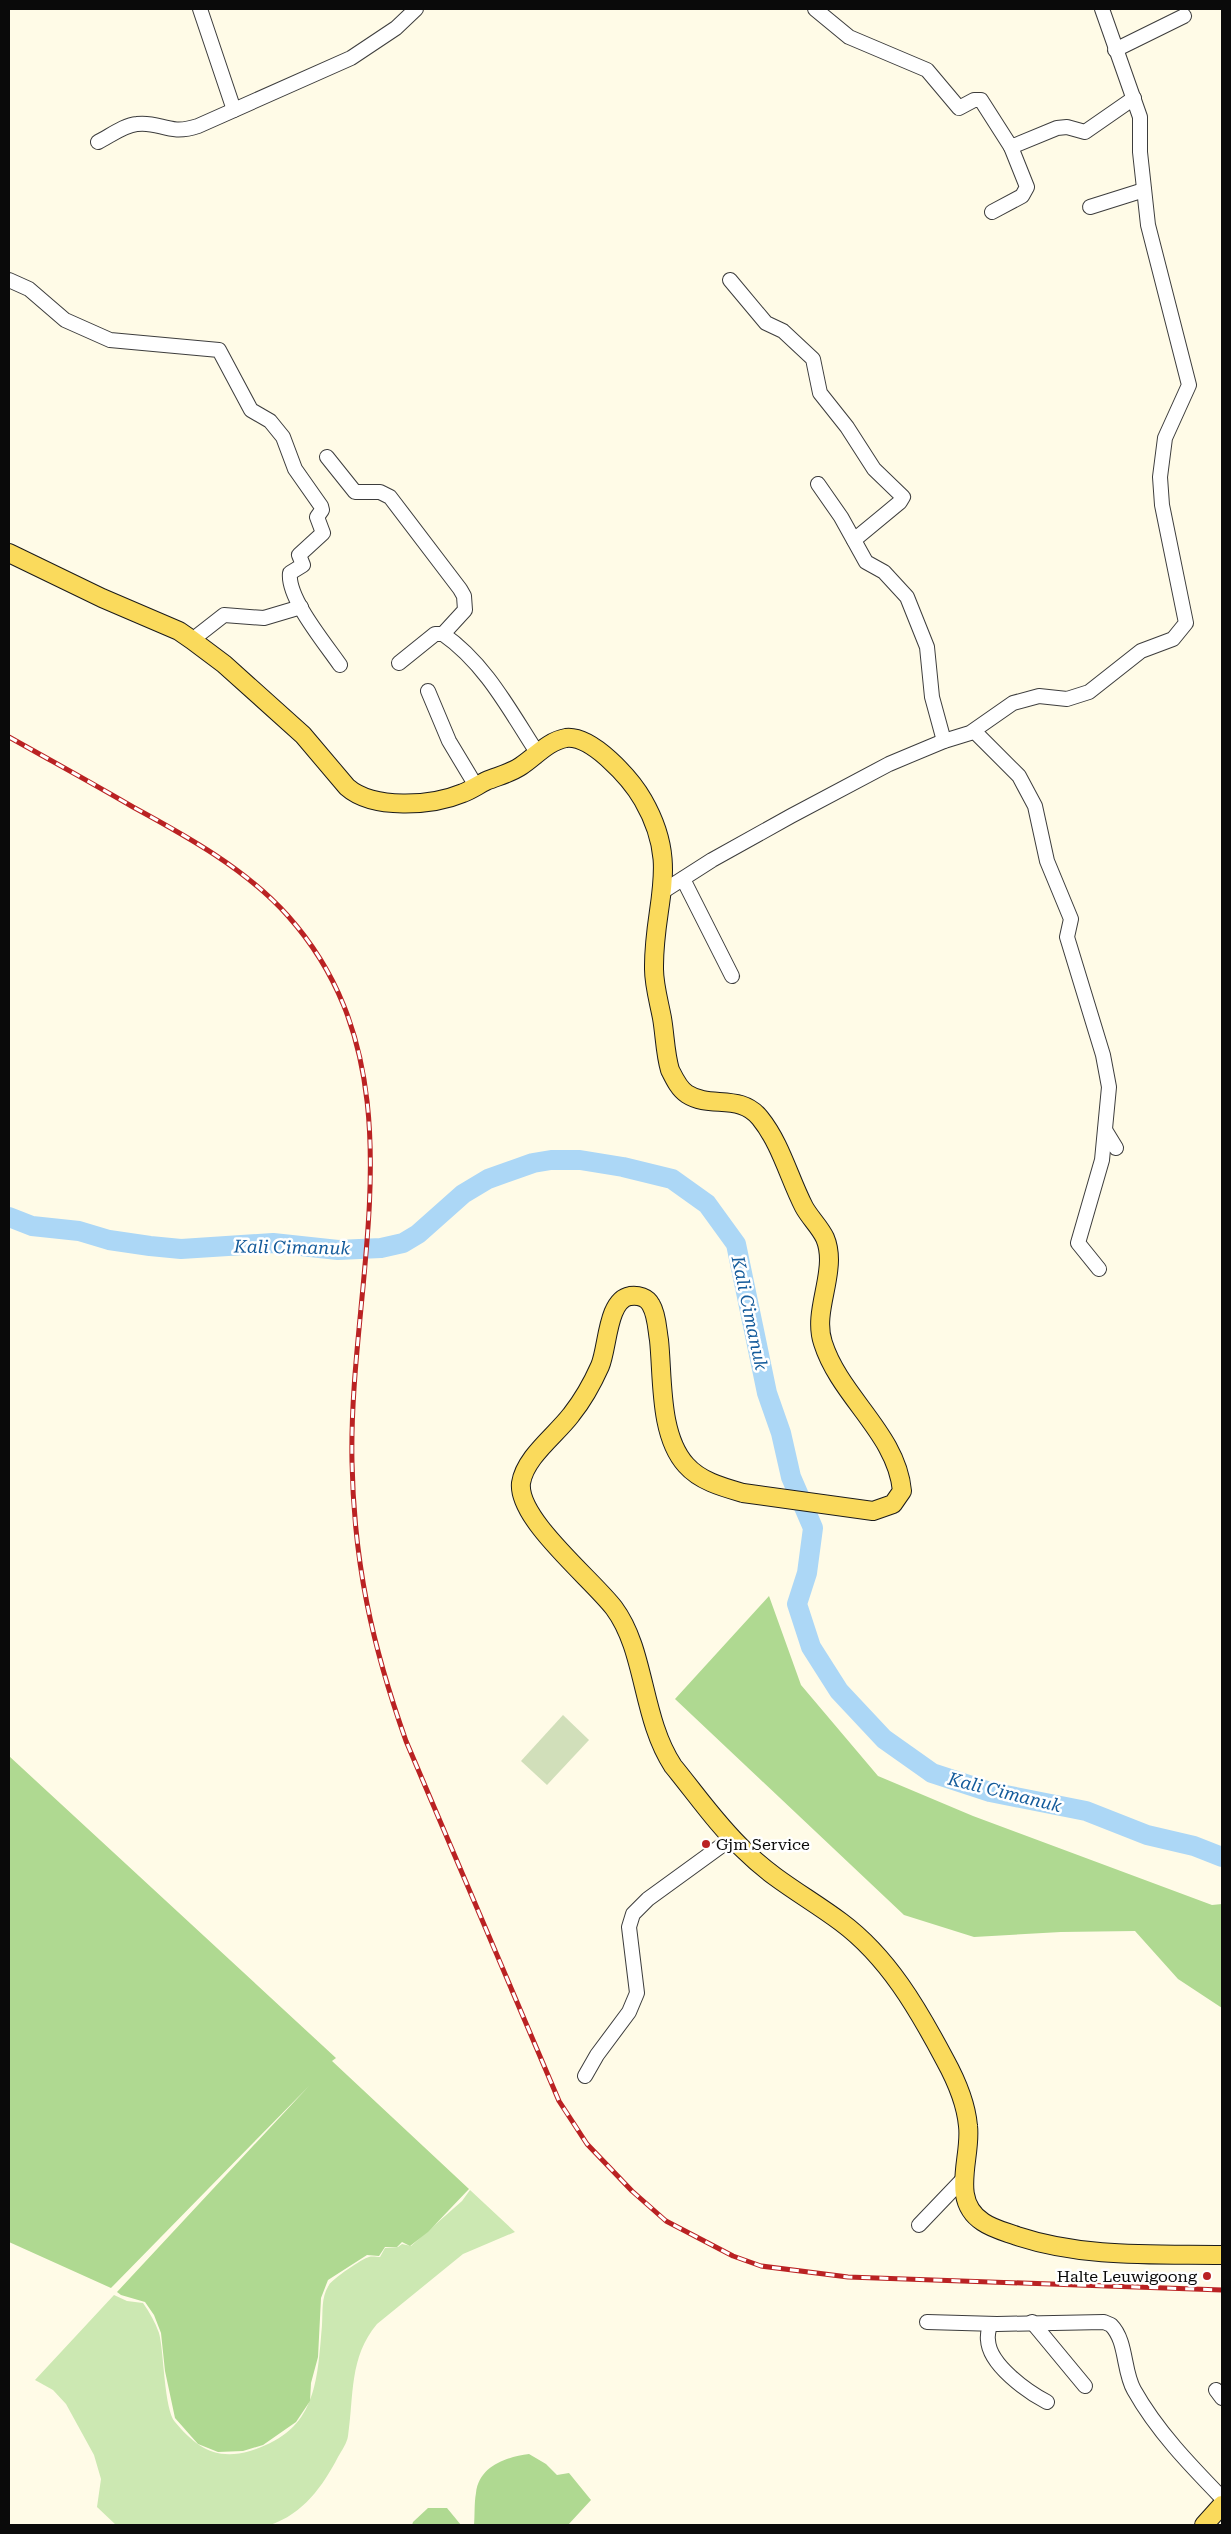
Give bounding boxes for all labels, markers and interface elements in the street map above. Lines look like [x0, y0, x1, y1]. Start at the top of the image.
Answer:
water label: Kali Cimanuk [233, 1235, 350, 1259]
water label: Kali Cimanuk [727, 1253, 772, 1372]
water label: Kali Cimanuk [945, 1768, 1064, 1816]
place label: Gjm Service [716, 1835, 810, 1854]
marker: Gjm Service [700, 1838, 712, 1850]
place label: Halte Leuwigoong [1057, 2267, 1198, 2286]
marker: Halte Leuwigoong [1201, 2270, 1213, 2282]

